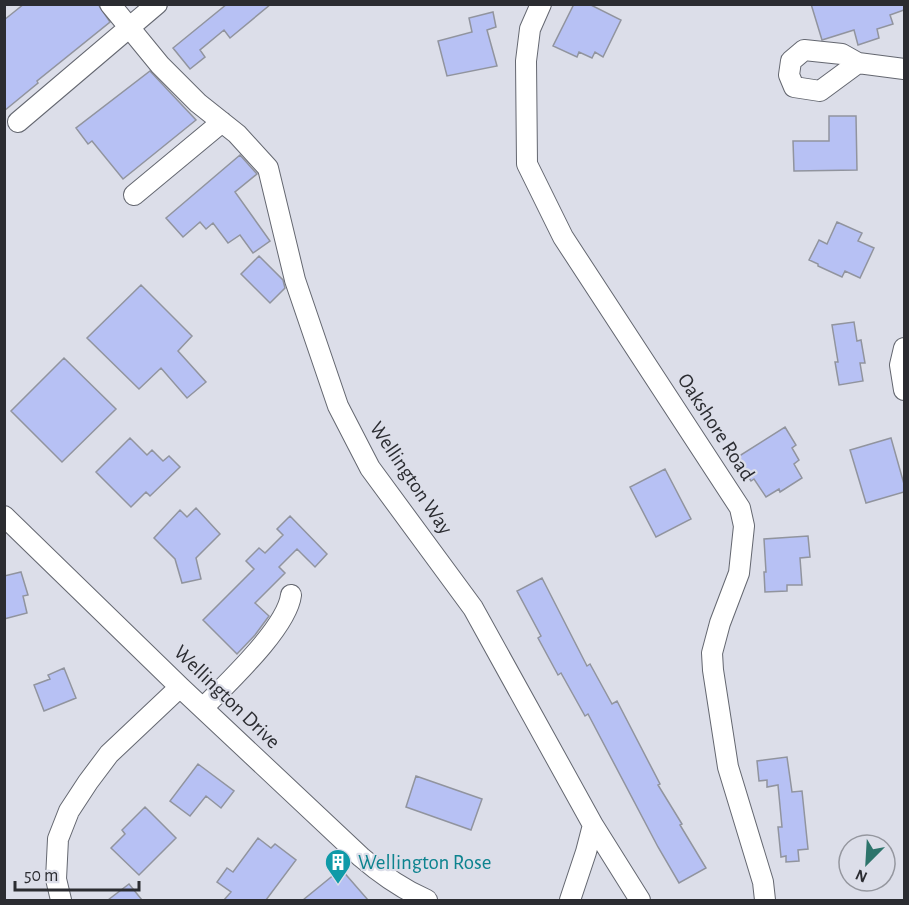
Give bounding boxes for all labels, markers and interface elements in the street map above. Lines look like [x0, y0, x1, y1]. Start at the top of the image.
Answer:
street label: Oakshore Road [674, 370, 758, 484]
street label: Wellington Way [366, 418, 456, 538]
street label: Wellington Drive [170, 641, 284, 753]
north arrow [837, 833, 897, 893]
building icon: Wellington Rose [323, 847, 353, 885]
place label: Wellington Rose [358, 852, 492, 873]
scale bar [15, 854, 140, 892]
text: N [853, 866, 870, 885]
text: 50 m [24, 867, 58, 885]

